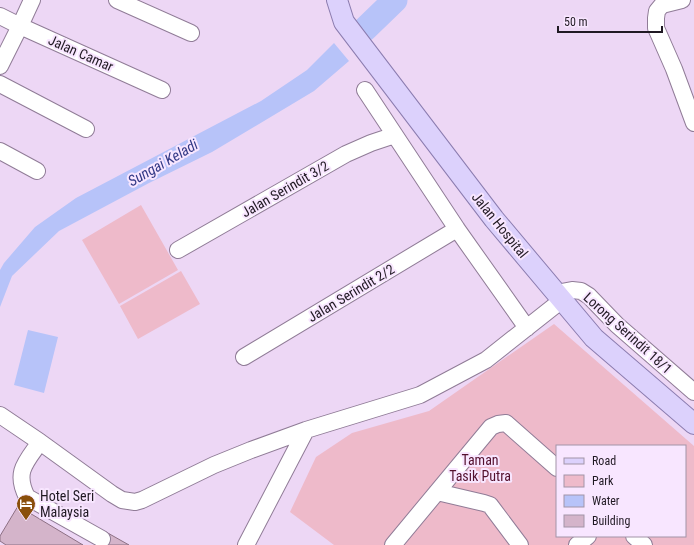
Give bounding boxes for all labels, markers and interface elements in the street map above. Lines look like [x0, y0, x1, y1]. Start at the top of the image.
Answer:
scale bar [558, 8, 662, 34]
text: 50 m [564, 15, 588, 29]
street label: Jalan Camar [46, 32, 116, 74]
water label: Sungai Keladi [125, 135, 202, 190]
street label: Jalan Serindit 3/2 [239, 158, 332, 220]
street label: Jalan Hospital [469, 189, 531, 261]
street label: Jalan Serindit 2/2 [305, 261, 397, 325]
street label: Lorong Serindit 18/1 [581, 289, 675, 377]
legend [556, 445, 686, 537]
park label: Taman Tasik Putra [449, 452, 511, 484]
text: Road [592, 454, 616, 468]
text: Park [592, 474, 614, 488]
place label: Hotel Seri Malaysia [40, 488, 94, 520]
hotel icon: Hotel Seri Malaysia [15, 493, 37, 521]
text: Water [592, 494, 620, 508]
text: Building [592, 514, 630, 528]

